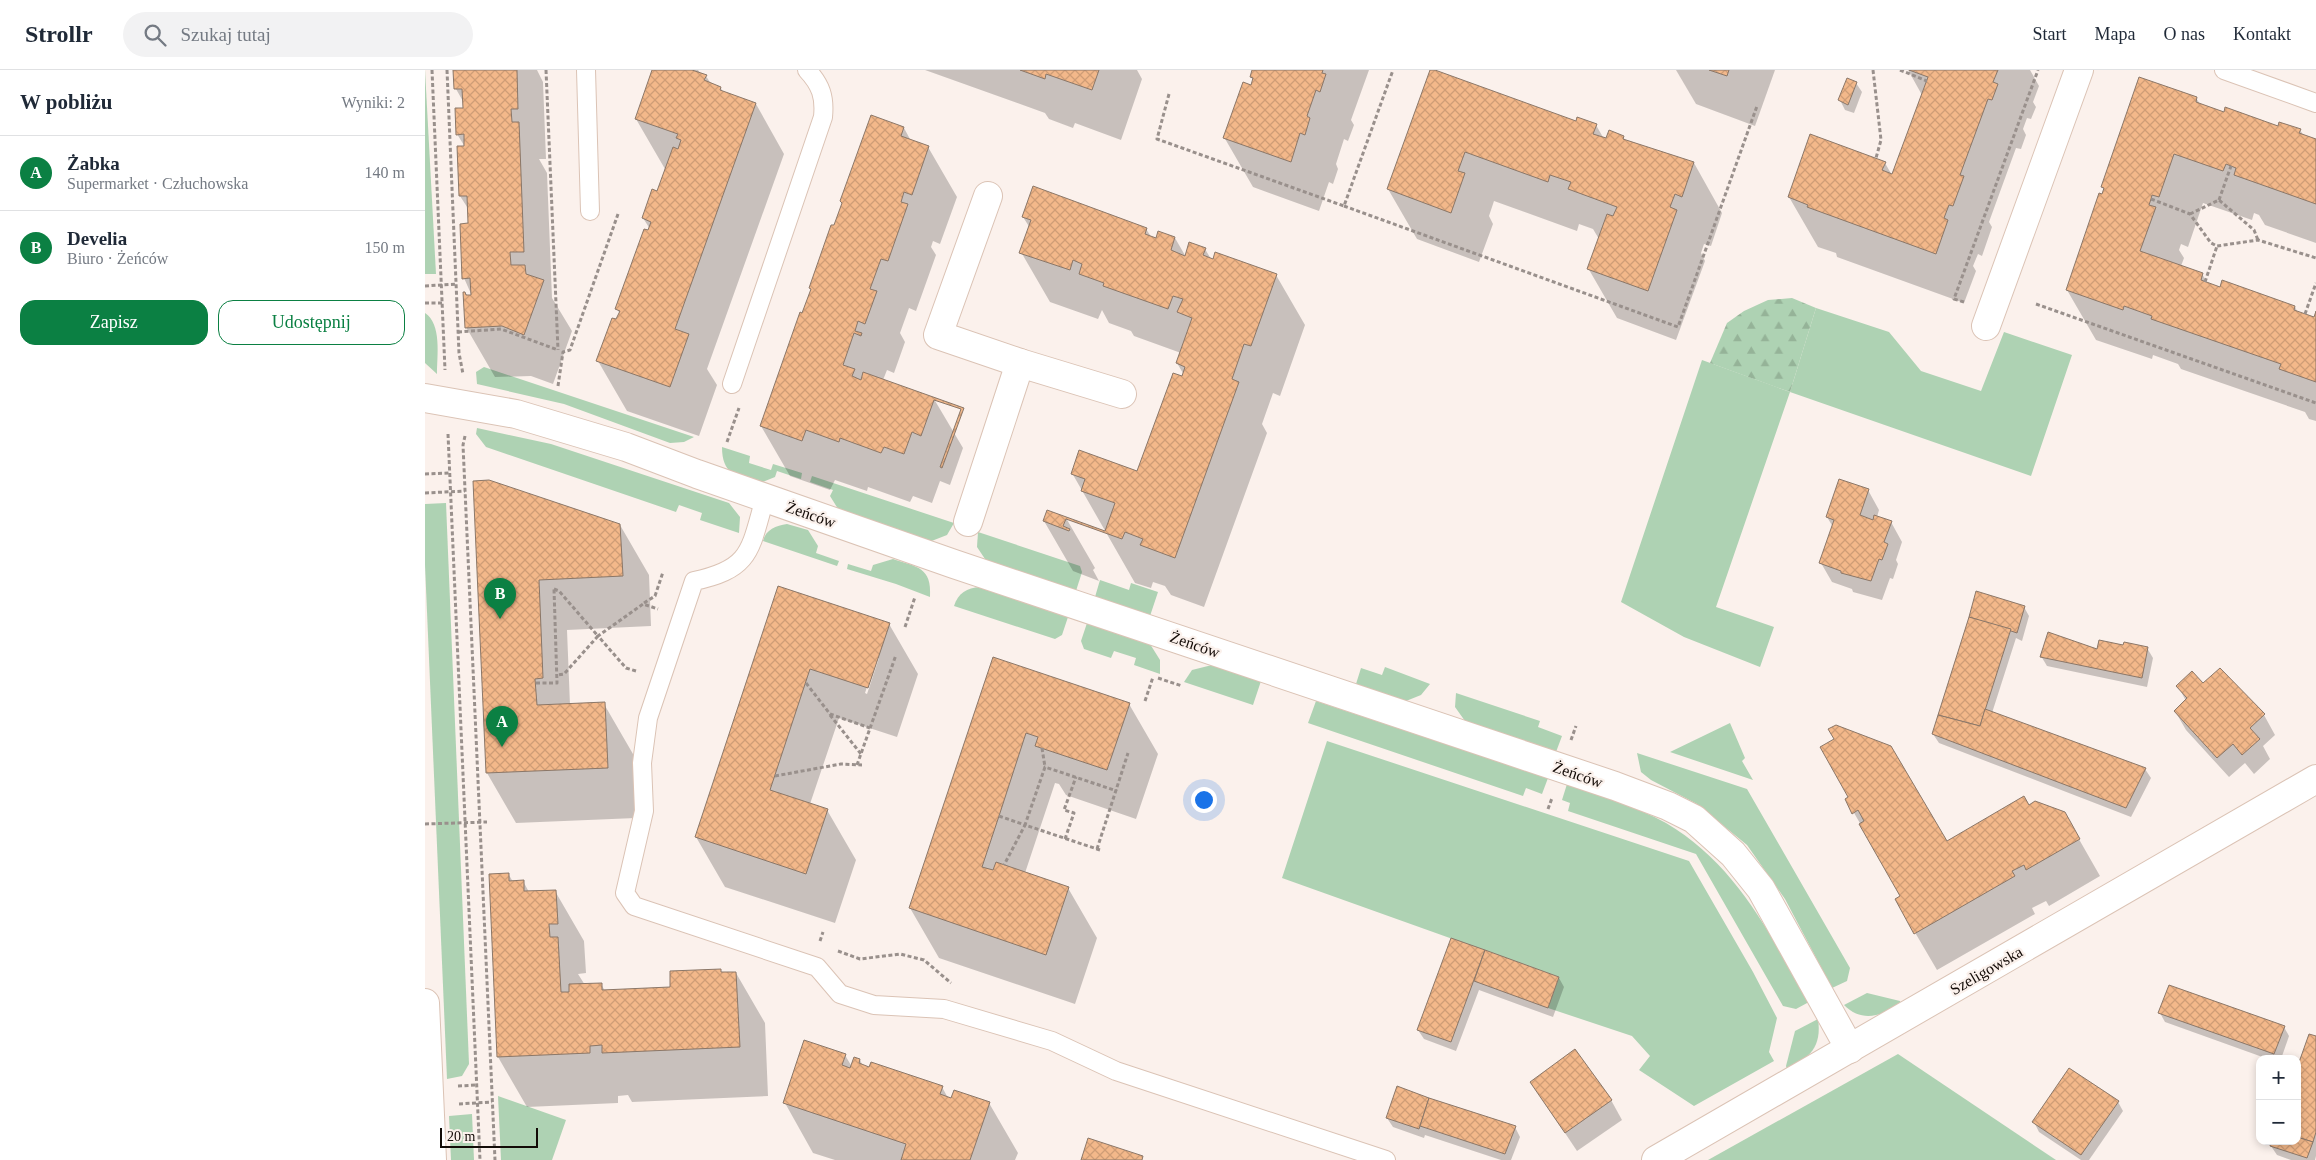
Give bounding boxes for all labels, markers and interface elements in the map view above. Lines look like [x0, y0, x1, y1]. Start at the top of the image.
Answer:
search box [123, 12, 473, 57]
text: Strollr [25, 21, 93, 47]
icon: search [141, 21, 169, 49]
text: Szukaj tutaj [181, 24, 271, 45]
text: Start [2033, 24, 2067, 44]
text: Mapa [2095, 24, 2136, 44]
text: O nas [2164, 24, 2205, 44]
text: Kontakt [2233, 24, 2291, 44]
text: W pobliżu [20, 90, 112, 114]
text: Wyniki: 2 [342, 94, 405, 111]
text: Żabka [67, 153, 120, 174]
text: A [30, 164, 42, 181]
text: 140 m [365, 164, 405, 181]
text: Supermarket · Człuchowska [67, 175, 248, 192]
text: Develia [67, 228, 127, 249]
text: B [31, 239, 41, 256]
text: 150 m [365, 239, 405, 256]
text: Biuro · Żeńców [67, 250, 168, 267]
button: Zapisz [20, 300, 208, 345]
button: Udostępnij [218, 300, 405, 345]
street label: Żeńców [784, 498, 838, 531]
pin: B [484, 578, 516, 619]
street label: Żeńców [1168, 628, 1222, 661]
pin: A [486, 706, 518, 747]
street label: Żeńców [1551, 758, 1605, 791]
your location [1191, 787, 1217, 813]
street label: Szeligowska [1947, 943, 2026, 999]
map controls [2256, 1055, 2301, 1145]
button: + [2256, 1055, 2301, 1100]
button: − [2256, 1100, 2301, 1145]
scale bar [440, 1125, 537, 1148]
text: 20 m [447, 1129, 475, 1144]

